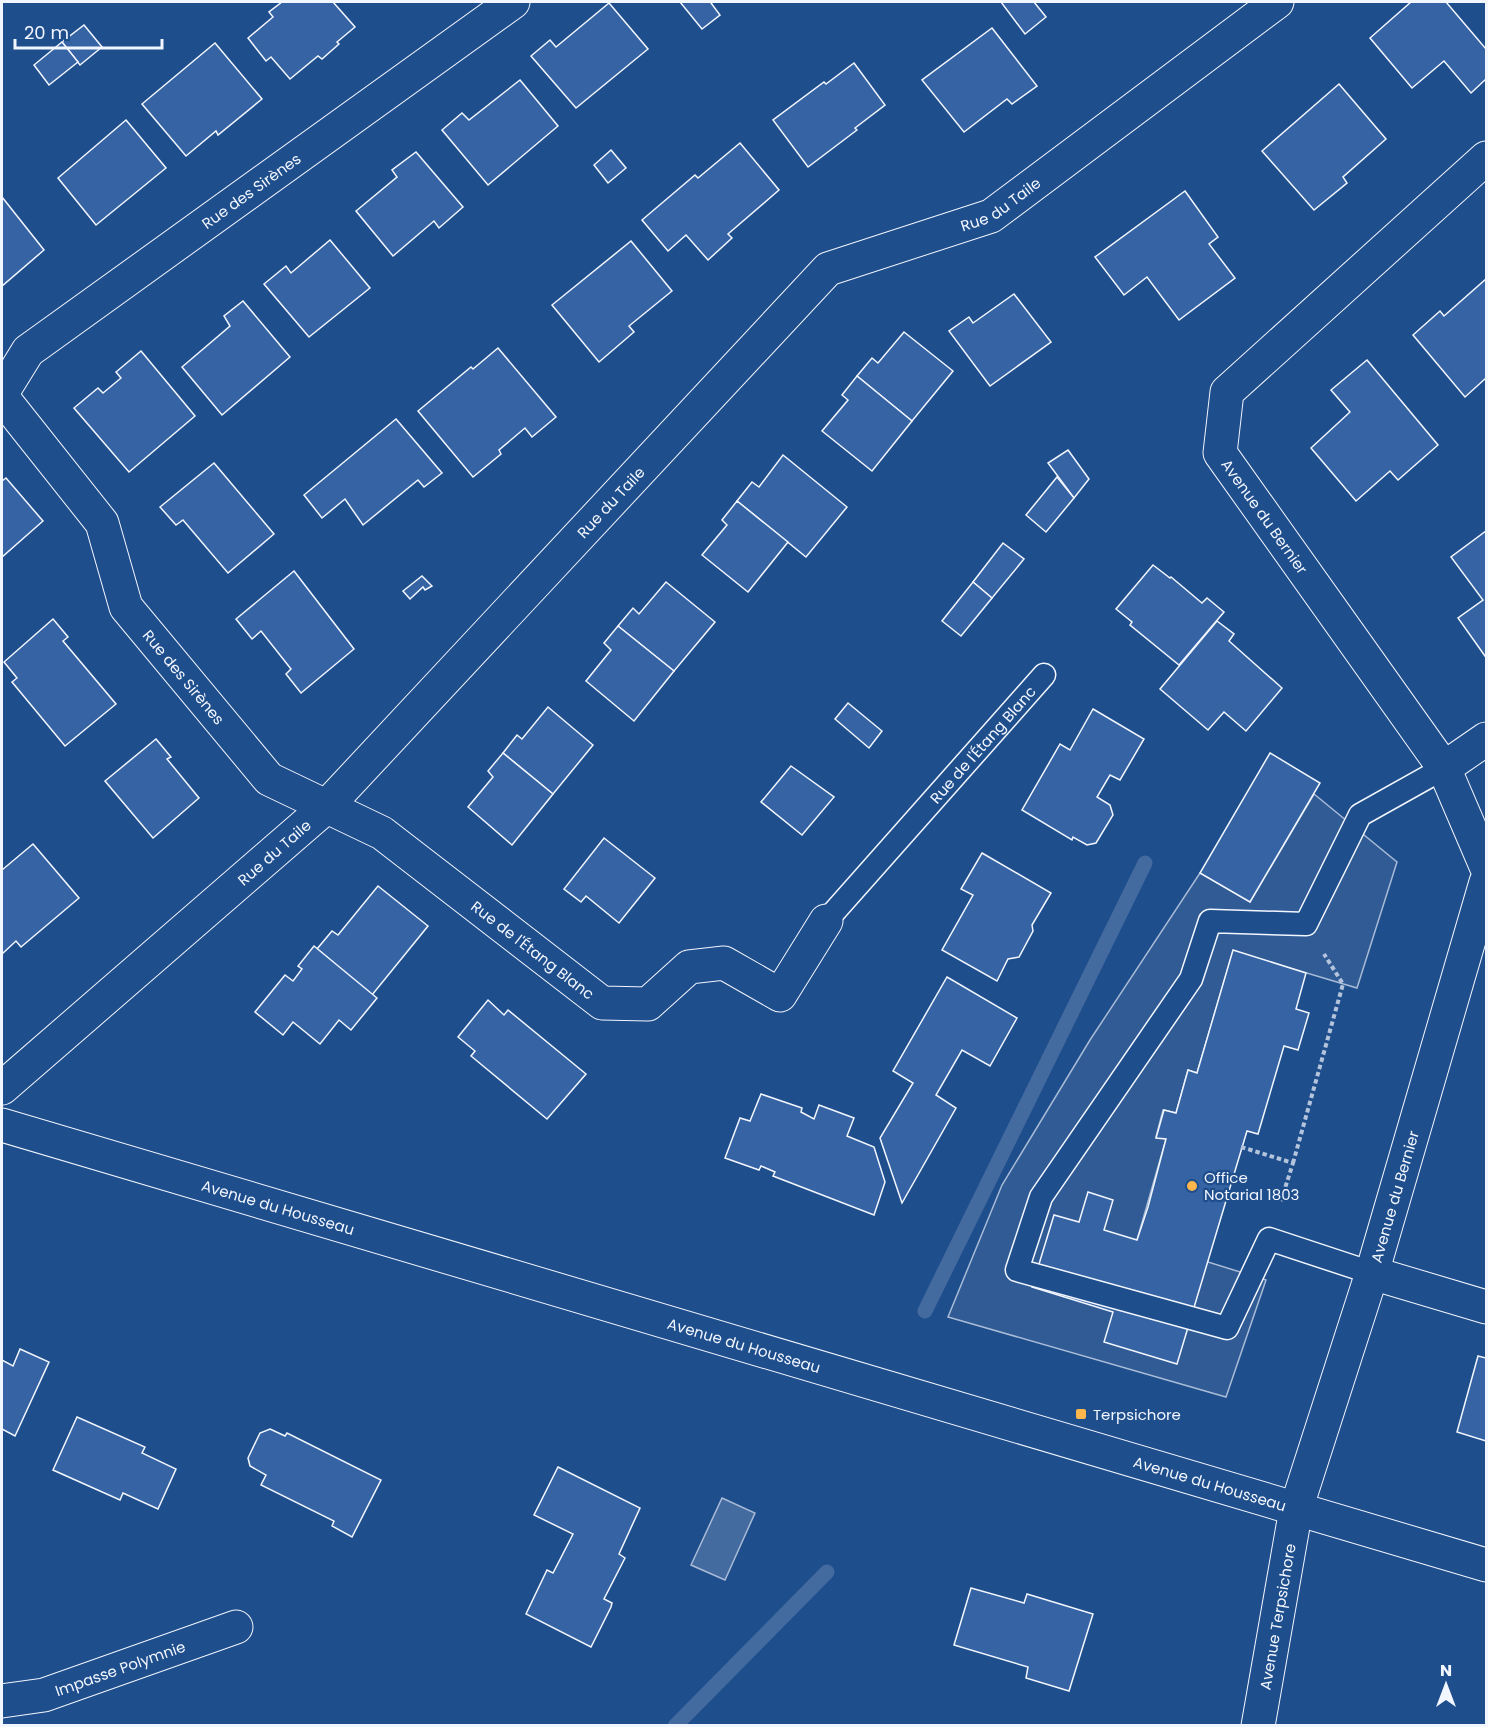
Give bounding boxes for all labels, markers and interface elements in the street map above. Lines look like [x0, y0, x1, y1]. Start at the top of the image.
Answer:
scale bar [15, 12, 162, 50]
text: 20 m [24, 20, 69, 45]
street label: Rue des Sirènes [197, 148, 305, 233]
street label: Rue du Taile [958, 172, 1045, 236]
street label: Avenue du Bernier [1217, 454, 1313, 578]
street label: Rue du Taile [572, 462, 649, 542]
street label: Rue des Sirènes [138, 625, 230, 729]
street label: Rue de l'Étang Blanc [925, 681, 1040, 808]
street label: Rue du Taile [233, 814, 315, 890]
street label: Rue de l'Étang Blanc [467, 895, 599, 1004]
street label: Avenue du Bernier [1365, 1128, 1424, 1265]
place label: Office Notarial 1803 [1204, 1167, 1299, 1205]
street label: Avenue du Housseau [199, 1174, 357, 1239]
marker: Office Notarial 1803 [1185, 1179, 1199, 1193]
street label: Avenue du Housseau [665, 1312, 823, 1378]
place label: Terpsichore [1093, 1404, 1181, 1425]
marker: Terpsichore [1074, 1407, 1088, 1421]
street label: Avenue du Housseau [1131, 1451, 1289, 1516]
street label: Avenue Terpsichore [1254, 1542, 1300, 1692]
street label: Impasse Polymnie [52, 1635, 188, 1701]
north arrow [1416, 1655, 1476, 1715]
text: N [1440, 1659, 1452, 1682]

